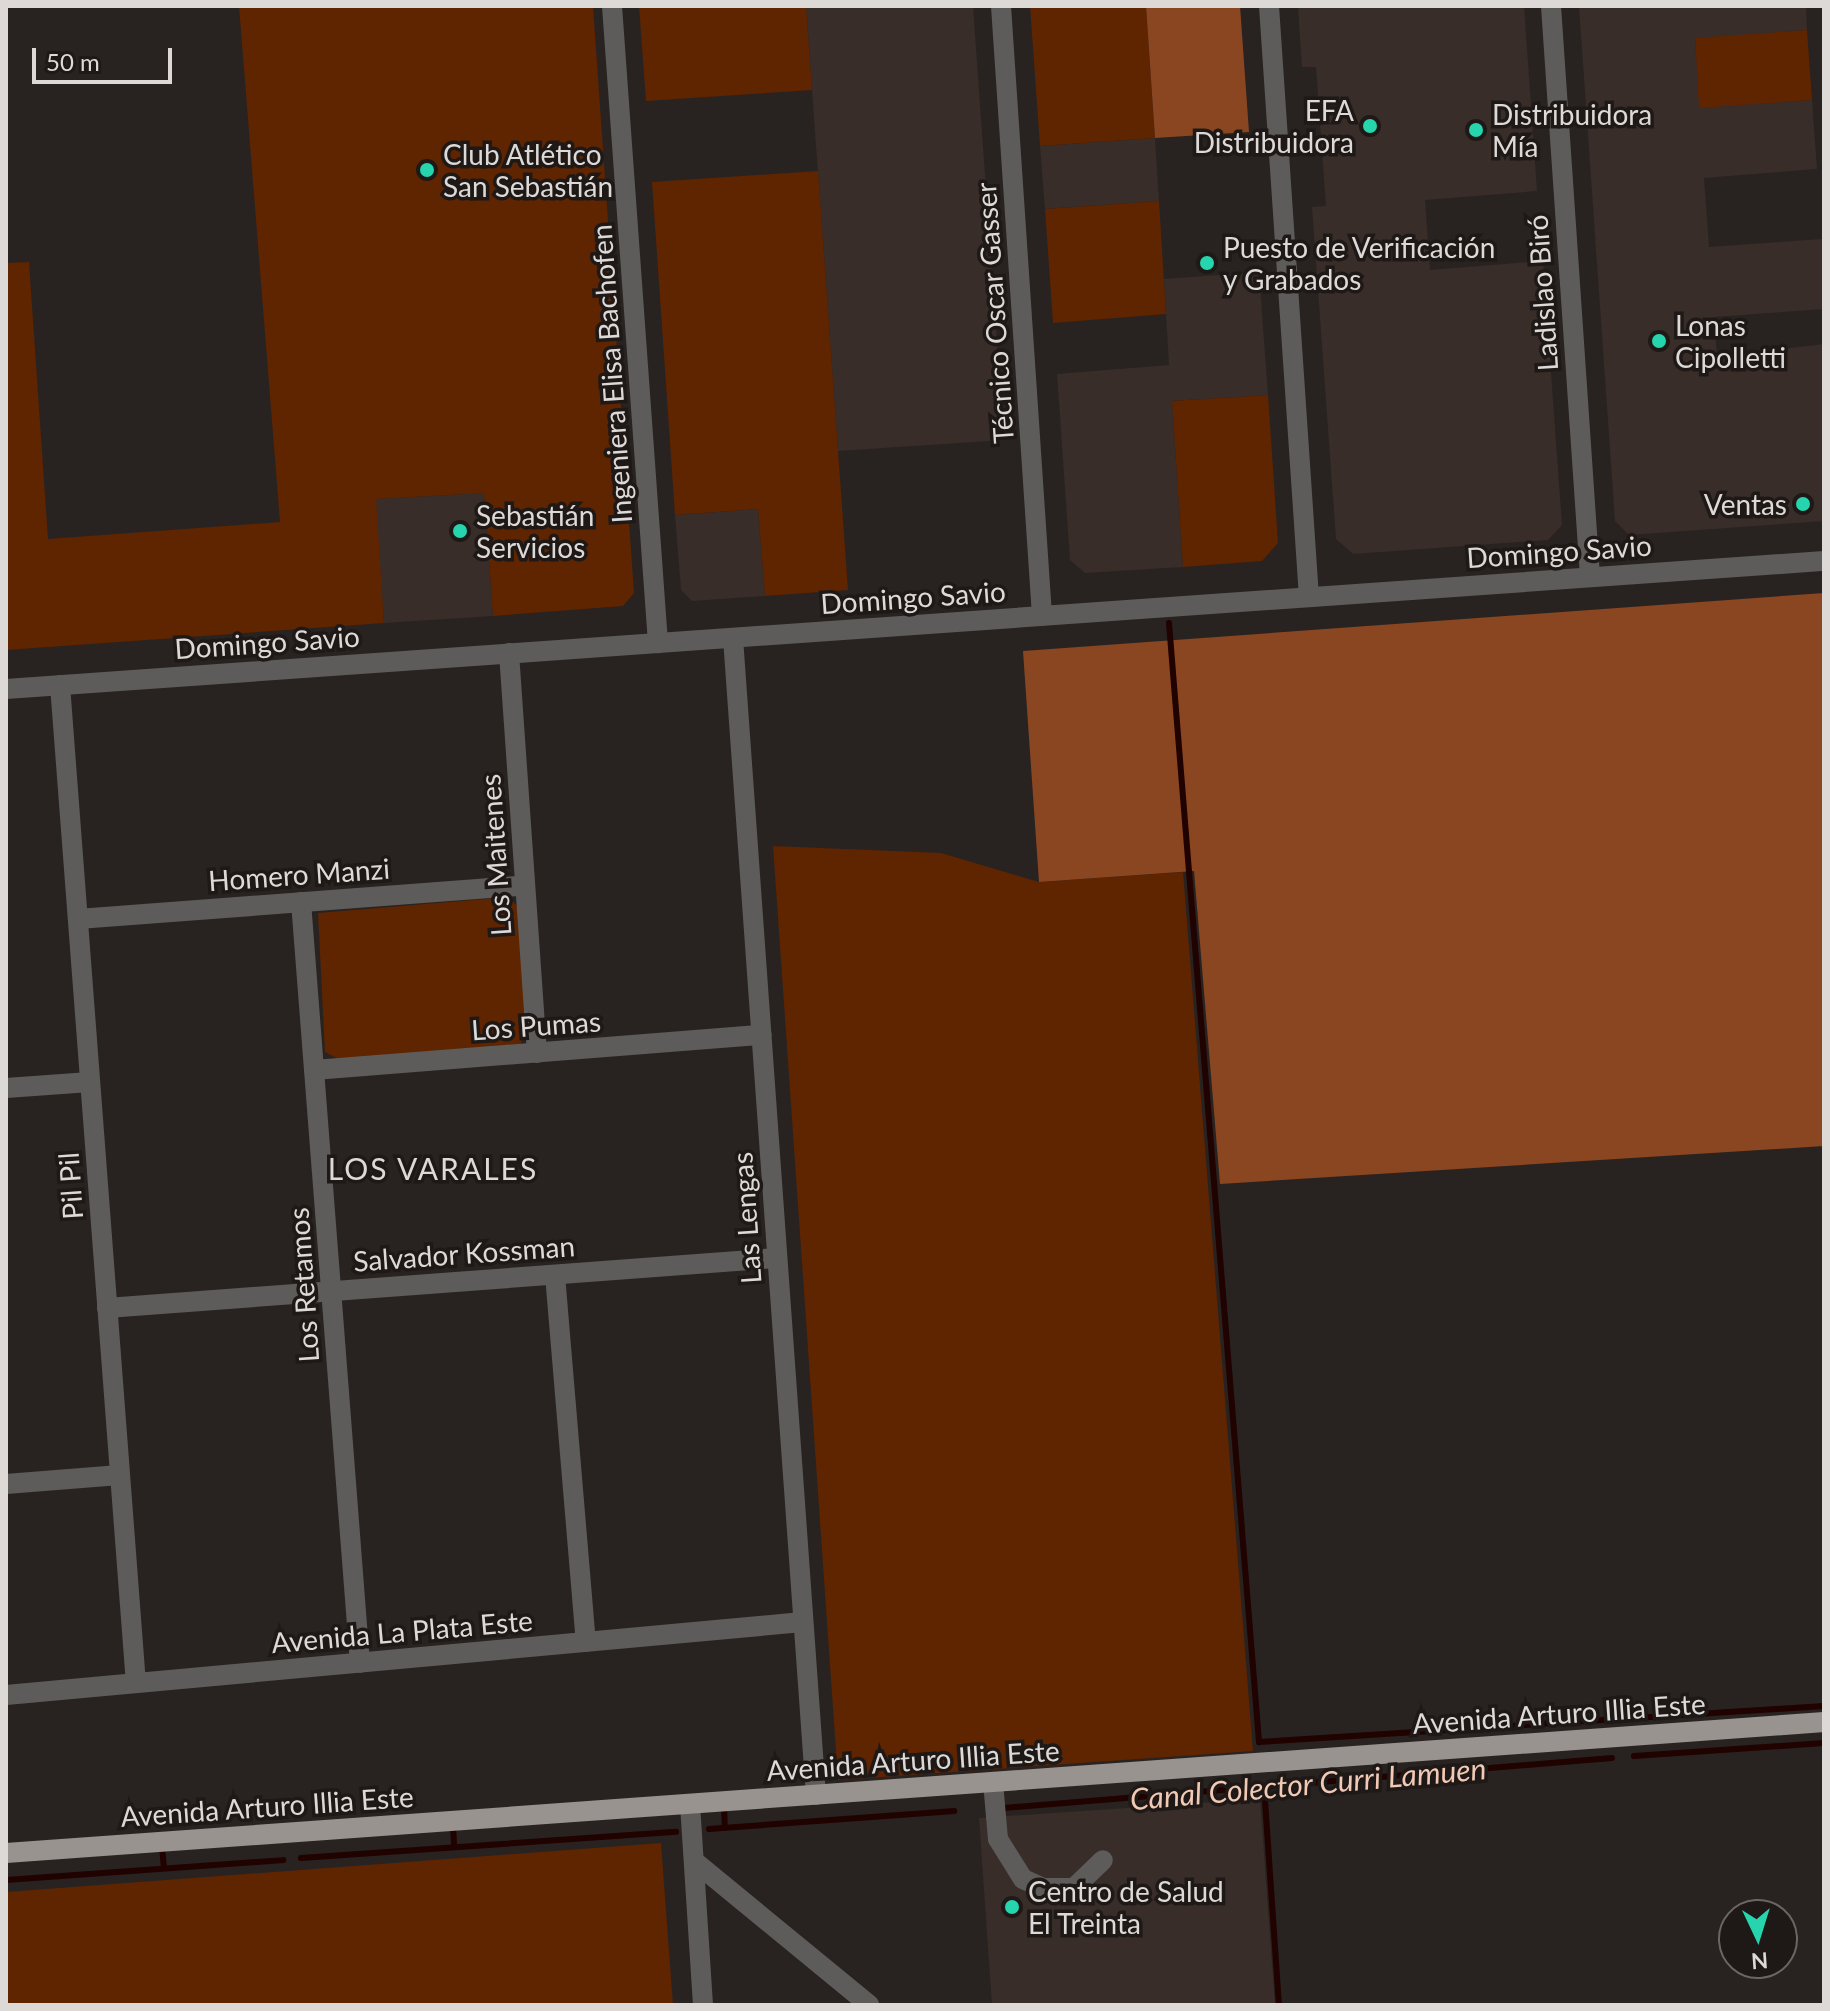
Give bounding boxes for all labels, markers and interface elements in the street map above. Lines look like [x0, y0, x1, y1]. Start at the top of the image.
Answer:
scale bar [36, 32, 176, 82]
text: 50 m [46, 47, 100, 76]
place label: EFA Distribuidora [1194, 93, 1354, 159]
place label: Distribuidora Mía [1492, 97, 1652, 163]
marker: EFA Distribuidora [1361, 117, 1379, 135]
marker: Distribuidora Mía [1467, 121, 1485, 139]
place label: Club Atlético San Sebastián [443, 137, 613, 203]
marker: Club Atlético San Sebastián [418, 161, 436, 179]
street label: Técnico Oscar Gasser [968, 181, 1020, 445]
street label: Ladislao Biró [1520, 214, 1564, 372]
street label: Ingeniera Elisa Bachofen [584, 224, 638, 524]
place label: Puesto de Verificación y Grabados [1223, 230, 1496, 296]
marker: Puesto de Verificación y Grabados [1198, 254, 1216, 272]
place label: Lonas Cipolletti [1675, 308, 1786, 374]
marker: Lonas Cipolletti [1650, 332, 1668, 350]
place label: Ventas [1704, 487, 1787, 521]
marker: Ventas [1794, 495, 1812, 513]
place label: Sebastián Servicios [476, 498, 594, 564]
marker: Sebastián Servicios [451, 522, 469, 540]
street label: Domingo Savio [1465, 528, 1653, 574]
street label: Domingo Savio [819, 574, 1007, 620]
street label: Domingo Savio [173, 619, 361, 665]
street label: Los Maitenes [473, 773, 517, 937]
street label: Homero Manzi [207, 851, 391, 897]
street label: Los Pumas [470, 1004, 602, 1046]
district label: LOS VARALES [327, 1150, 539, 1186]
street label: Pil Pil [51, 1151, 89, 1221]
street label: Las Lengas [725, 1151, 767, 1285]
street label: Los Retamos [281, 1207, 325, 1363]
street label: Salvador Kossman [352, 1228, 576, 1278]
street label: Avenida La Plata Este [270, 1603, 534, 1659]
street label: Avenida Arturo Illia Este [1411, 1686, 1707, 1740]
street label: Avenida Arturo Illia Este [765, 1733, 1061, 1787]
water label: Canal Colector Curri Lamuen [1128, 1749, 1488, 1817]
street label: Avenida Arturo Illia Este [119, 1779, 415, 1833]
place label: Centro de Salud El Treinta [1028, 1874, 1224, 1940]
marker: Centro de Salud El Treinta [1003, 1898, 1021, 1916]
north arrow [1718, 1899, 1798, 1979]
text: N [1750, 1947, 1769, 1976]

